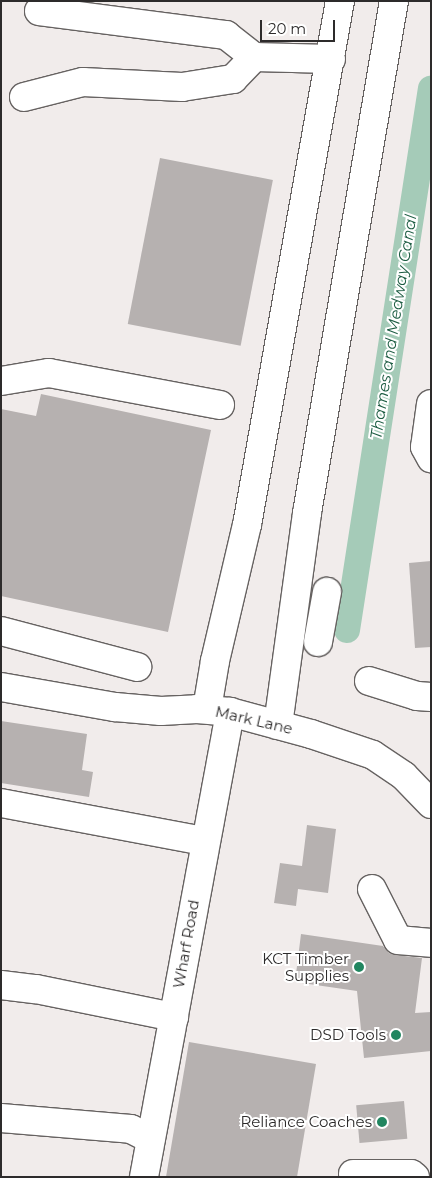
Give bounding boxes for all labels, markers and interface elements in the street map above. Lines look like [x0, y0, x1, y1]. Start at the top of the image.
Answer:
scale bar [262, 10, 337, 42]
text: 20 m [268, 19, 306, 38]
water label: Thames and Medway Canal [367, 213, 421, 441]
street label: Mark Lane [214, 702, 294, 738]
street label: Wharf Road [169, 898, 203, 990]
place label: KCT Timber Supplies [262, 949, 349, 984]
marker: KCT Timber Supplies [353, 961, 365, 973]
place label: DSD Tools [310, 1026, 386, 1044]
marker: DSD Tools [390, 1029, 402, 1041]
place label: Reliance Coaches [240, 1113, 372, 1131]
marker: Reliance Coaches [376, 1116, 388, 1128]

